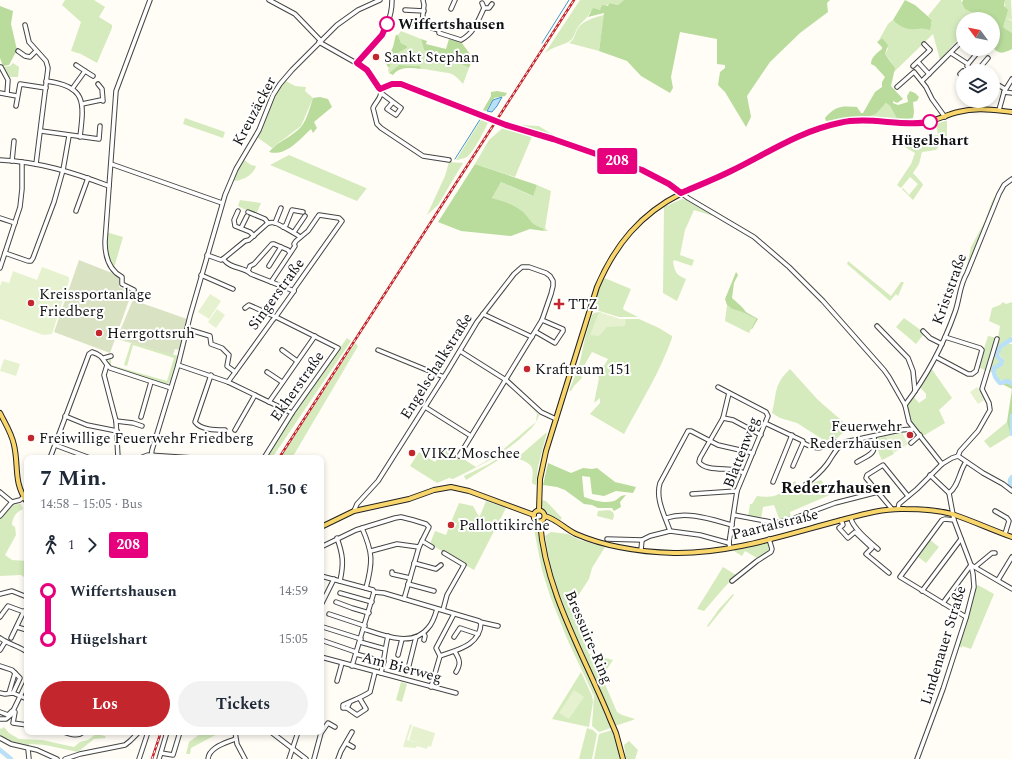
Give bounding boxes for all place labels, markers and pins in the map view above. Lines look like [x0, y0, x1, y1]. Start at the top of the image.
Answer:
place label: Wiffertshausen [398, 13, 505, 36]
marker: Wiffertshausen [379, 16, 395, 32]
place label: Sankt Stephan [384, 46, 480, 69]
marker: Sankt Stephan [371, 52, 381, 62]
marker: Hügelshart [922, 114, 938, 130]
place label: Hügelshart [891, 129, 969, 152]
place label: Kreissportanlage Friedberg [39, 283, 152, 323]
place label: TTZ [568, 293, 598, 316]
marker: Kreissportanlage Friedberg [26, 298, 36, 308]
marker: TTZ [553, 298, 565, 310]
place label: Herrgottsruh [107, 322, 195, 345]
marker: Herrgottsruh [94, 328, 104, 338]
place label: Kraftraum 151 [535, 358, 631, 381]
marker: Kraftraum 151 [522, 364, 532, 374]
place label: Feuerwehr Rederzhausen [809, 415, 902, 455]
place label: Freiwillige Feuerwehr Friedberg [39, 427, 254, 450]
marker: Feuerwehr Rederzhausen [905, 430, 915, 440]
marker: Freiwillige Feuerwehr Friedberg [26, 433, 36, 443]
place label: VIKZ Moschee [420, 442, 520, 465]
marker: VIKZ Moschee [407, 448, 417, 458]
place label: Pallottikirche [459, 514, 550, 537]
marker: Pallottikirche [446, 520, 456, 530]

